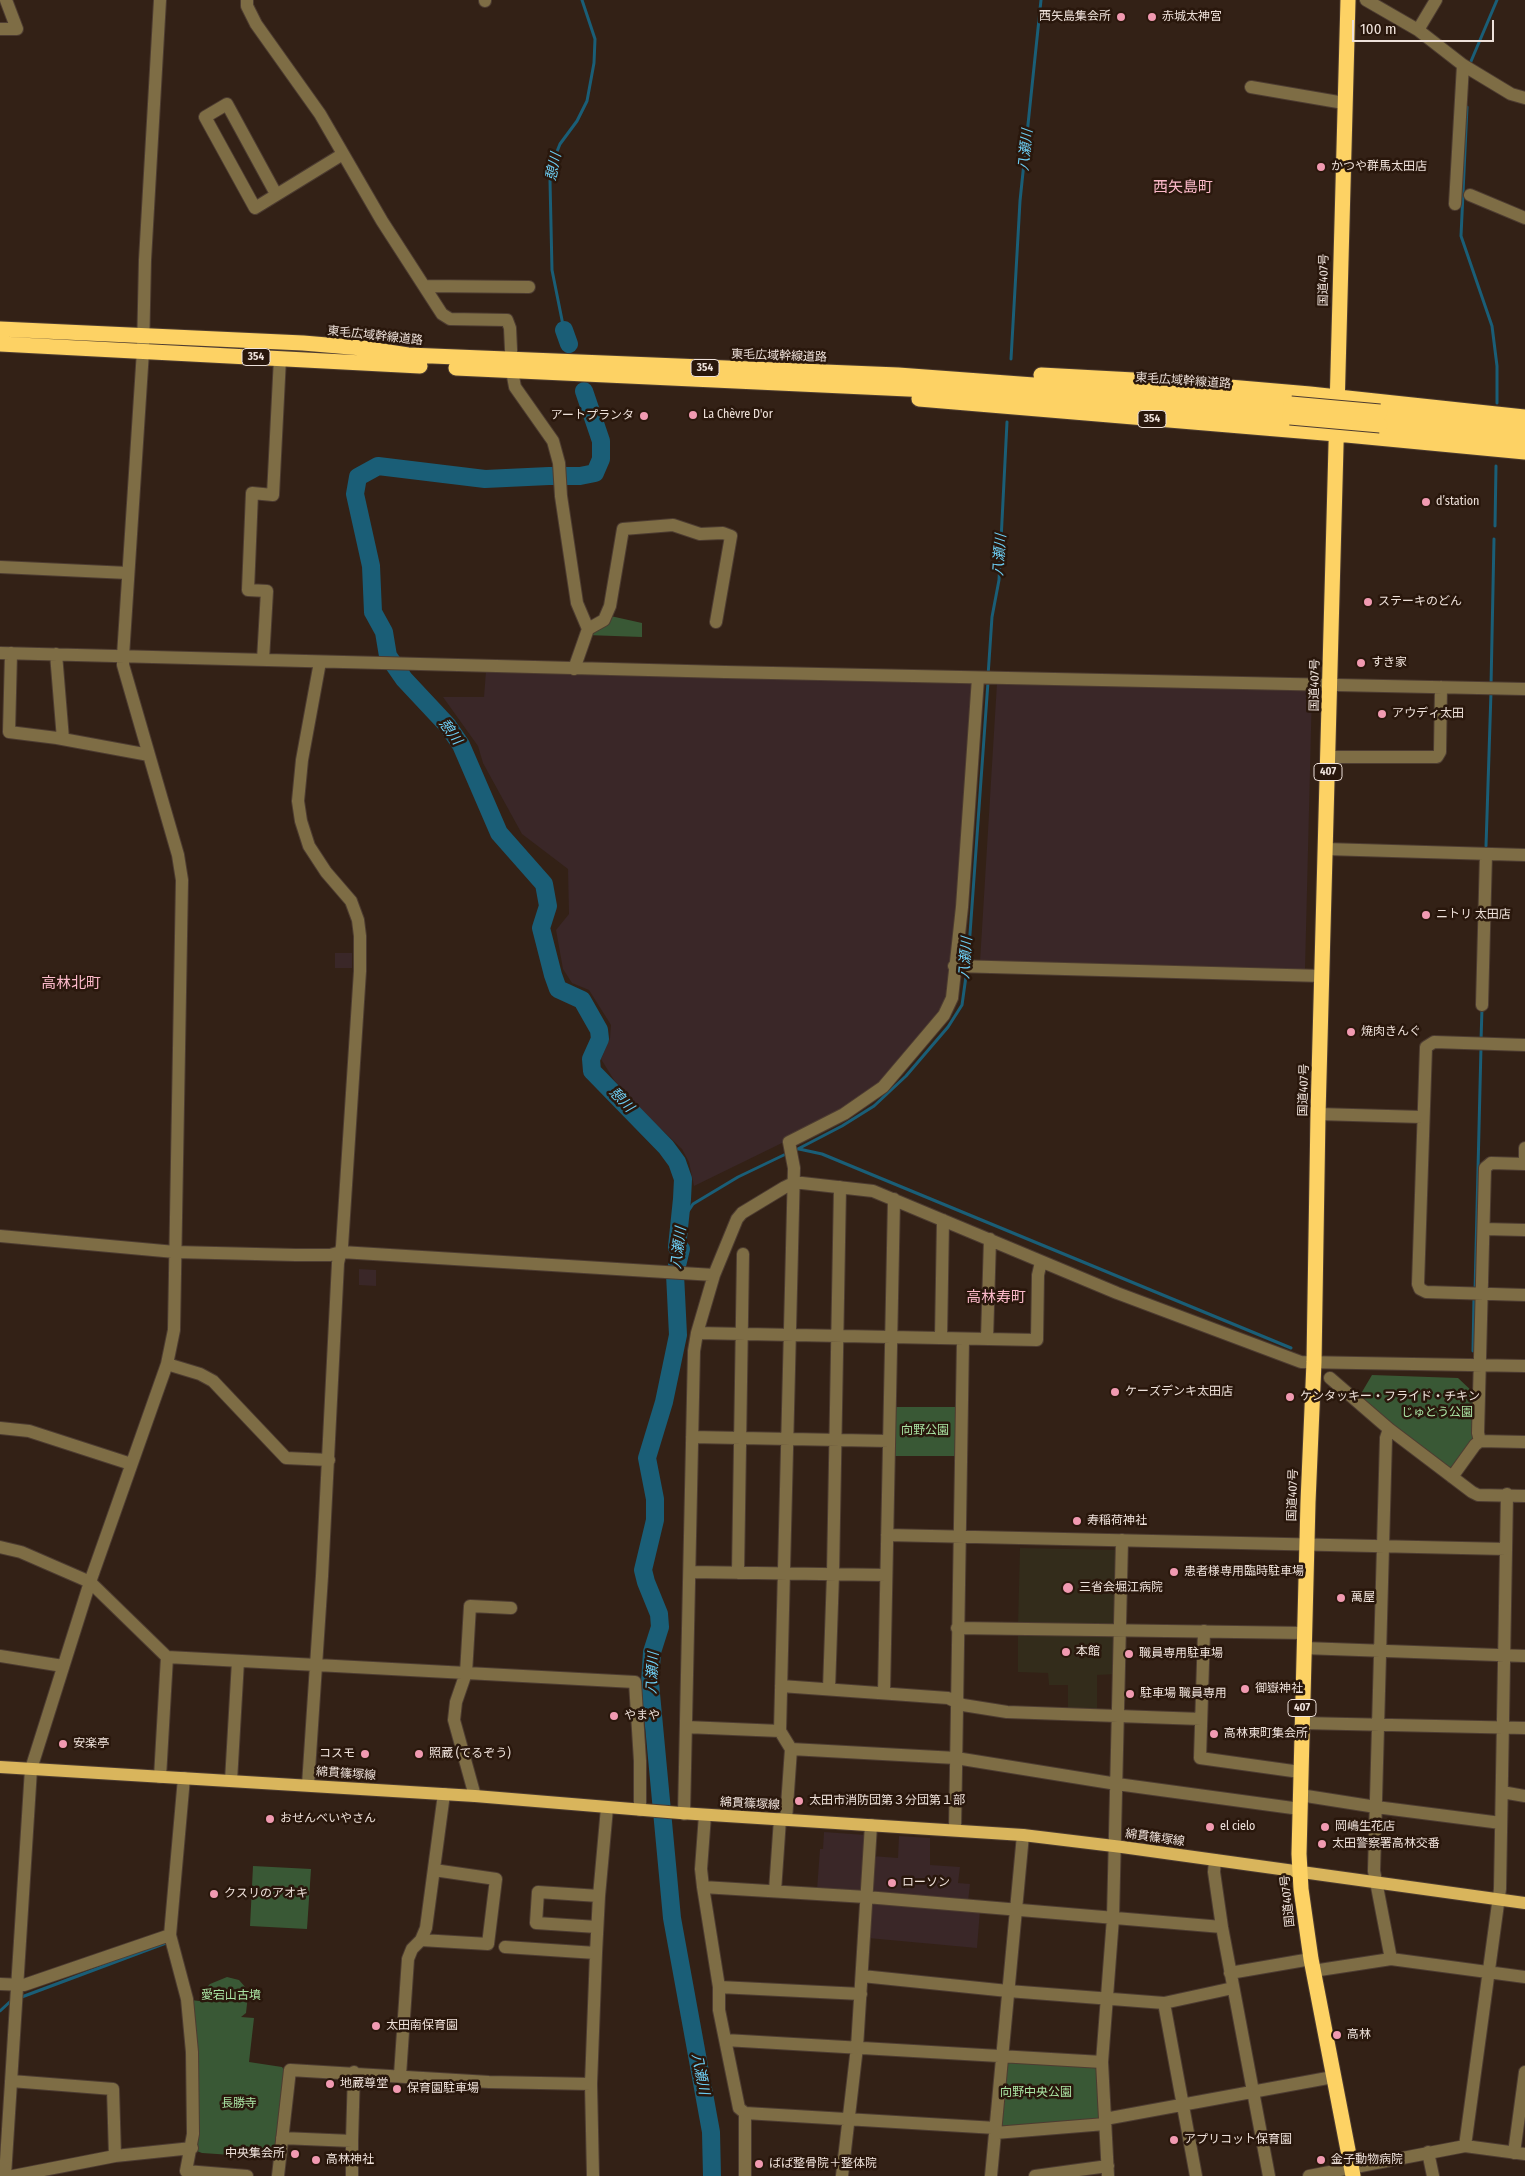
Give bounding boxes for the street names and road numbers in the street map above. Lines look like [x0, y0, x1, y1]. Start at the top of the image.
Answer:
street label: 国道407号 [1316, 254, 1332, 306]
street label: 東毛広域幹線道路 [327, 324, 423, 348]
street label: 東毛広域幹線道路 [731, 347, 827, 365]
road number: 354 [242, 348, 270, 366]
road number: 354 [691, 359, 719, 376]
street label: 東毛広域幹線道路 [1135, 370, 1231, 392]
road number: 354 [1138, 410, 1166, 428]
street label: 国道407号 [1307, 659, 1323, 711]
road number: 407 [1314, 764, 1342, 780]
street label: 国道407号 [1296, 1063, 1312, 1117]
street label: 国道407号 [1285, 1468, 1301, 1522]
road number: 407 [1288, 1700, 1316, 1716]
street label: 綿貫篠塚線 [316, 1765, 376, 1783]
street label: 綿貫篠塚線 [720, 1795, 780, 1813]
street label: 綿貫篠塚線 [1124, 1827, 1186, 1849]
street label: 国道407号 [1278, 1874, 1298, 1928]

